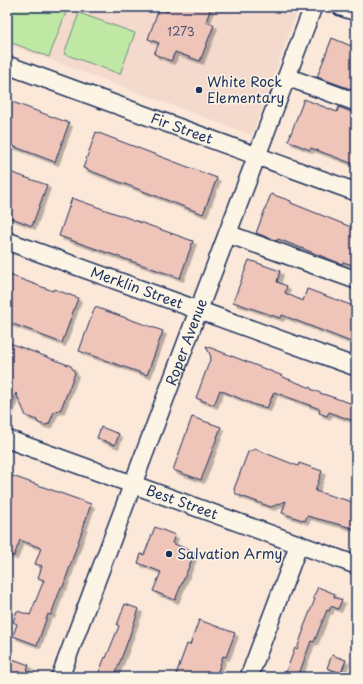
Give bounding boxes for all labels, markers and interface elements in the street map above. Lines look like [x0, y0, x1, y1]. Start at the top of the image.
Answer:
house number: 1273 [167, 22, 195, 40]
place label: White Rock Elementary [207, 71, 285, 108]
marker: White Rock Elementary [194, 85, 204, 95]
street label: Fir Street [148, 107, 216, 149]
street label: Merklin Street [88, 261, 186, 314]
street label: Roper Avenue [160, 295, 212, 388]
street label: Best Street [143, 479, 221, 524]
place label: Salvation Army [177, 543, 283, 564]
marker: Salvation Army [164, 549, 174, 559]

